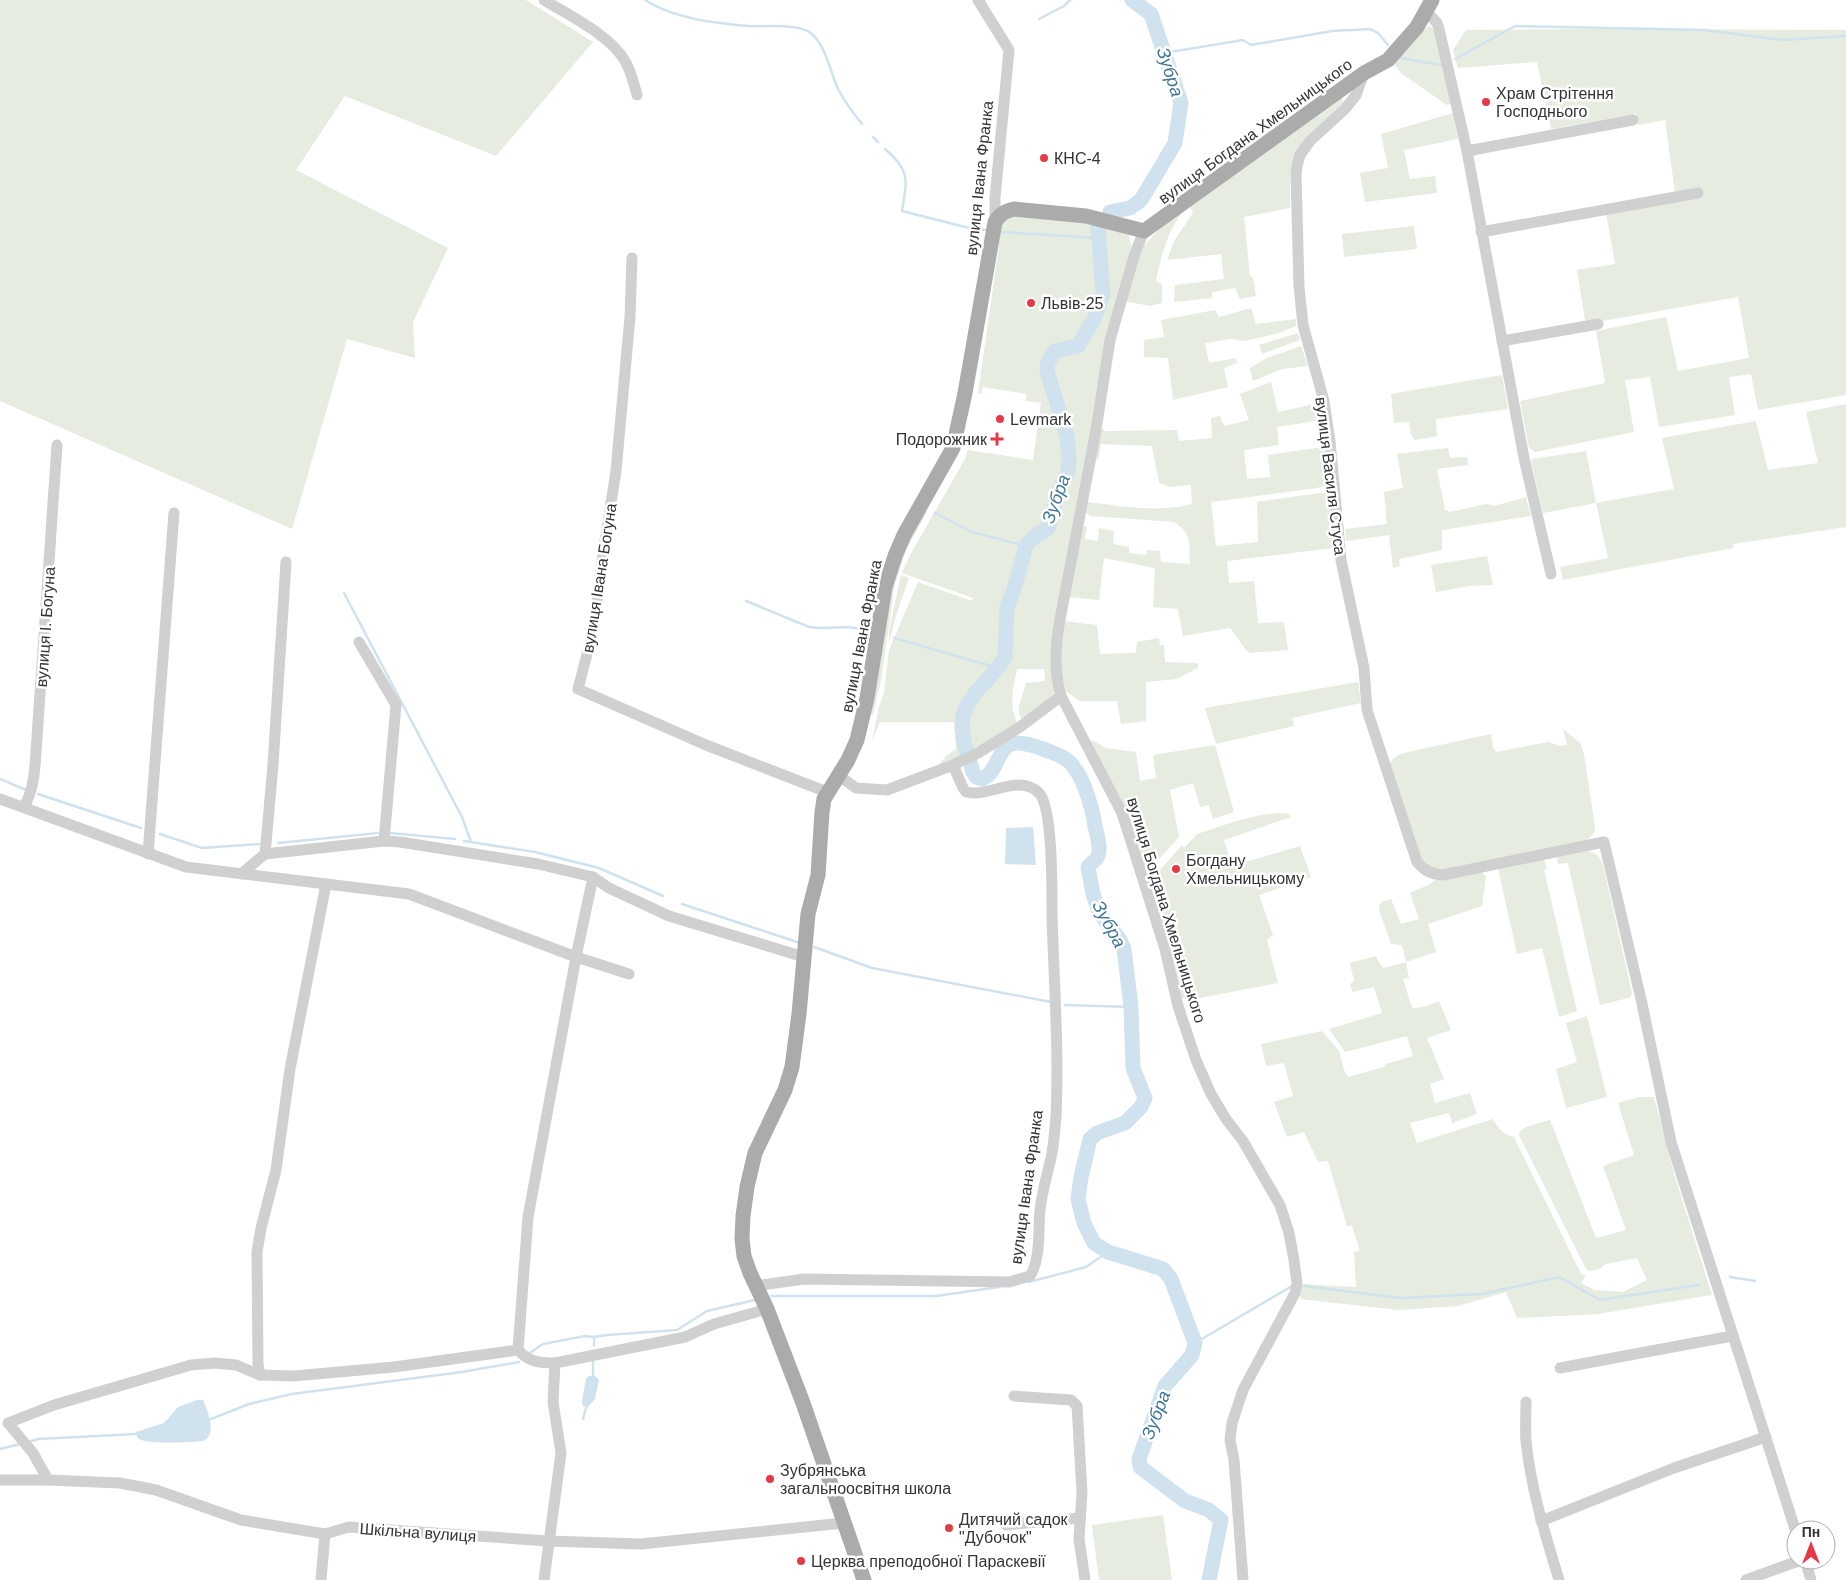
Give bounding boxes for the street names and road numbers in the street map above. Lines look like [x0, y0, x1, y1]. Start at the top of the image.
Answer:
street label: вулиця Богдана Хмельницького [1155, 55, 1355, 207]
street label: вулиця Івана Франка [963, 100, 996, 256]
street label: вулиця Василя Стуса [1312, 396, 1349, 556]
street label: вулиця Івана Богуна [579, 502, 620, 654]
street label: вулиця Івана Франка [838, 558, 885, 714]
street label: вулиця І. Богуна [33, 566, 58, 688]
street label: вулиця Богдана Хмельницького [1124, 795, 1209, 1025]
street label: вулиця Івана Франка [1007, 1109, 1046, 1265]
street label: Шкільна вулиця [359, 1520, 477, 1545]

